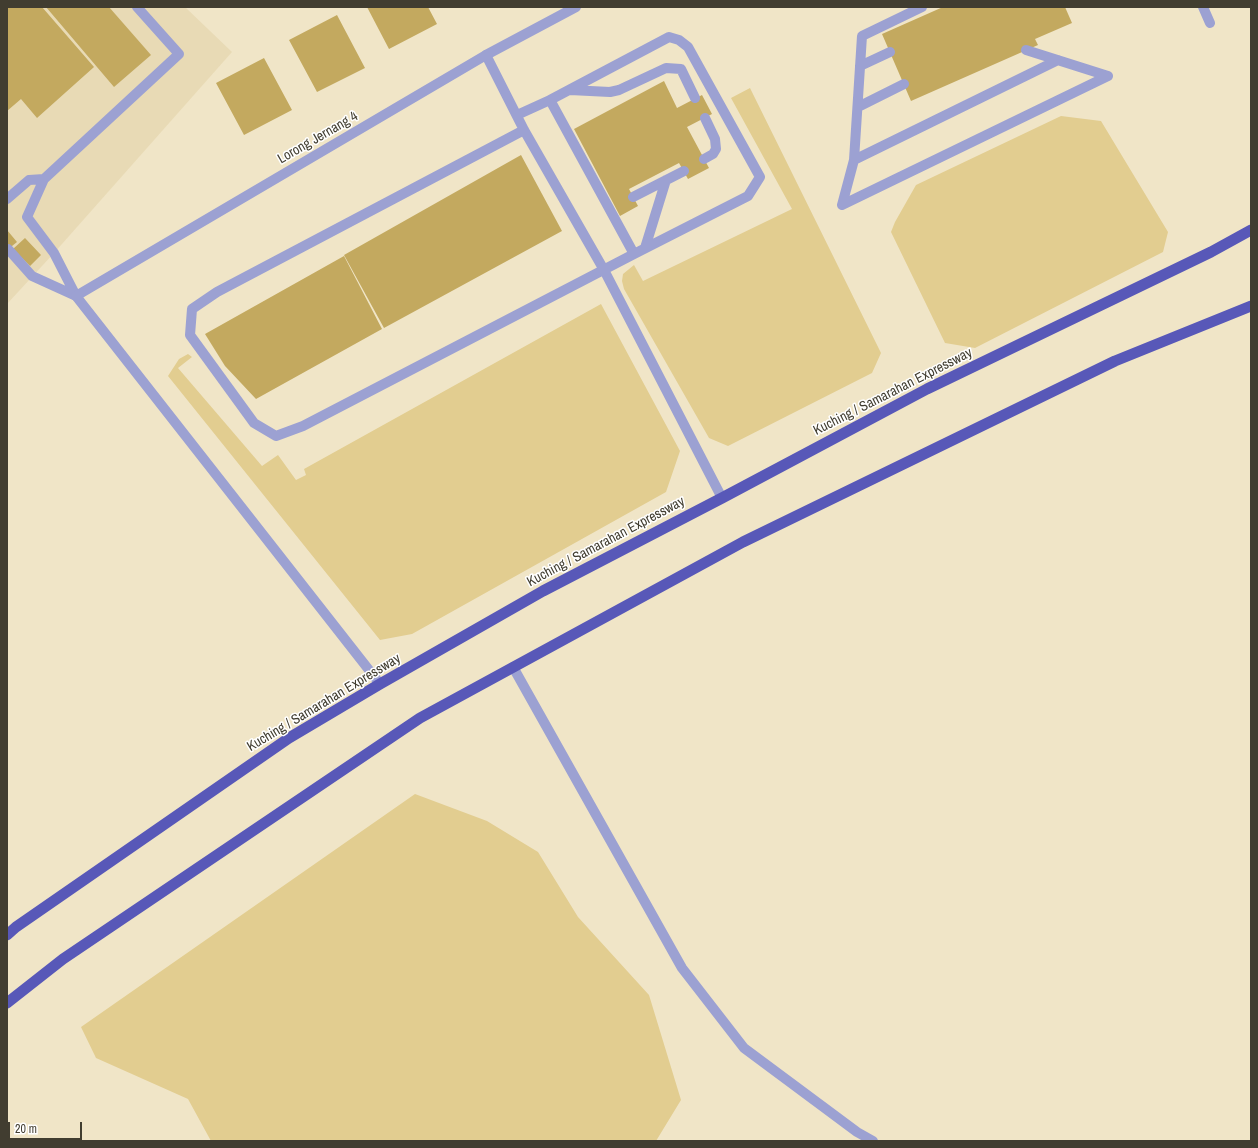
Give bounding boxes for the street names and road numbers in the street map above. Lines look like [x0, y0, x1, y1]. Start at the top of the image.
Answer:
street label: Lorong Jernang 4 [275, 108, 361, 168]
street label: Kuching / Samarahan Expressway [811, 345, 975, 439]
street label: Kuching / Samarahan Expressway [524, 493, 688, 591]
street label: Kuching / Samarahan Expressway [244, 650, 404, 756]

